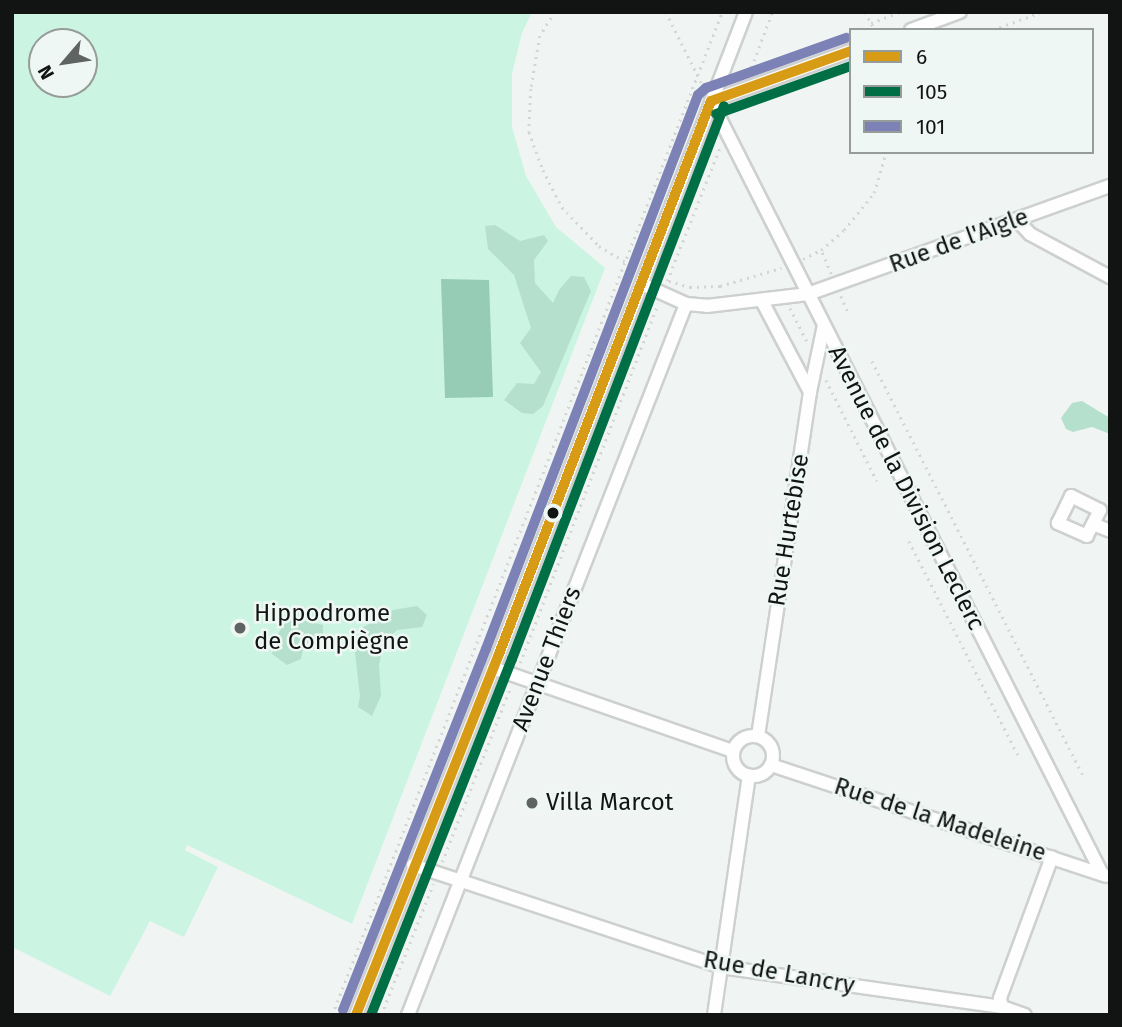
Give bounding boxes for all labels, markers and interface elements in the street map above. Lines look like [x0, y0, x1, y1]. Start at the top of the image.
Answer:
north arrow [28, 28, 98, 98]
legend [849, 28, 1094, 154]
text: 6 [916, 44, 927, 70]
text: N [33, 61, 59, 84]
text: 105 [916, 79, 947, 105]
text: 101 [916, 114, 945, 140]
street label: Rue de l'Aigle [886, 203, 1032, 279]
street label: Avenue de la Division Leclerc [822, 341, 990, 635]
street label: Rue Hurtebise [763, 452, 815, 608]
unlabelled marker [546, 506, 560, 520]
street label: Avenue Thiers [506, 583, 588, 735]
place label: Hippodrome de Compiègne [254, 600, 409, 656]
marker: Hippodrome de Compiègne [232, 620, 248, 636]
street label: Rue de la Madeleine [830, 772, 1050, 868]
place label: Villa Marcot [546, 789, 673, 817]
marker: Villa Marcot [524, 795, 540, 811]
street label: Rue de Lancry [701, 946, 857, 1000]

